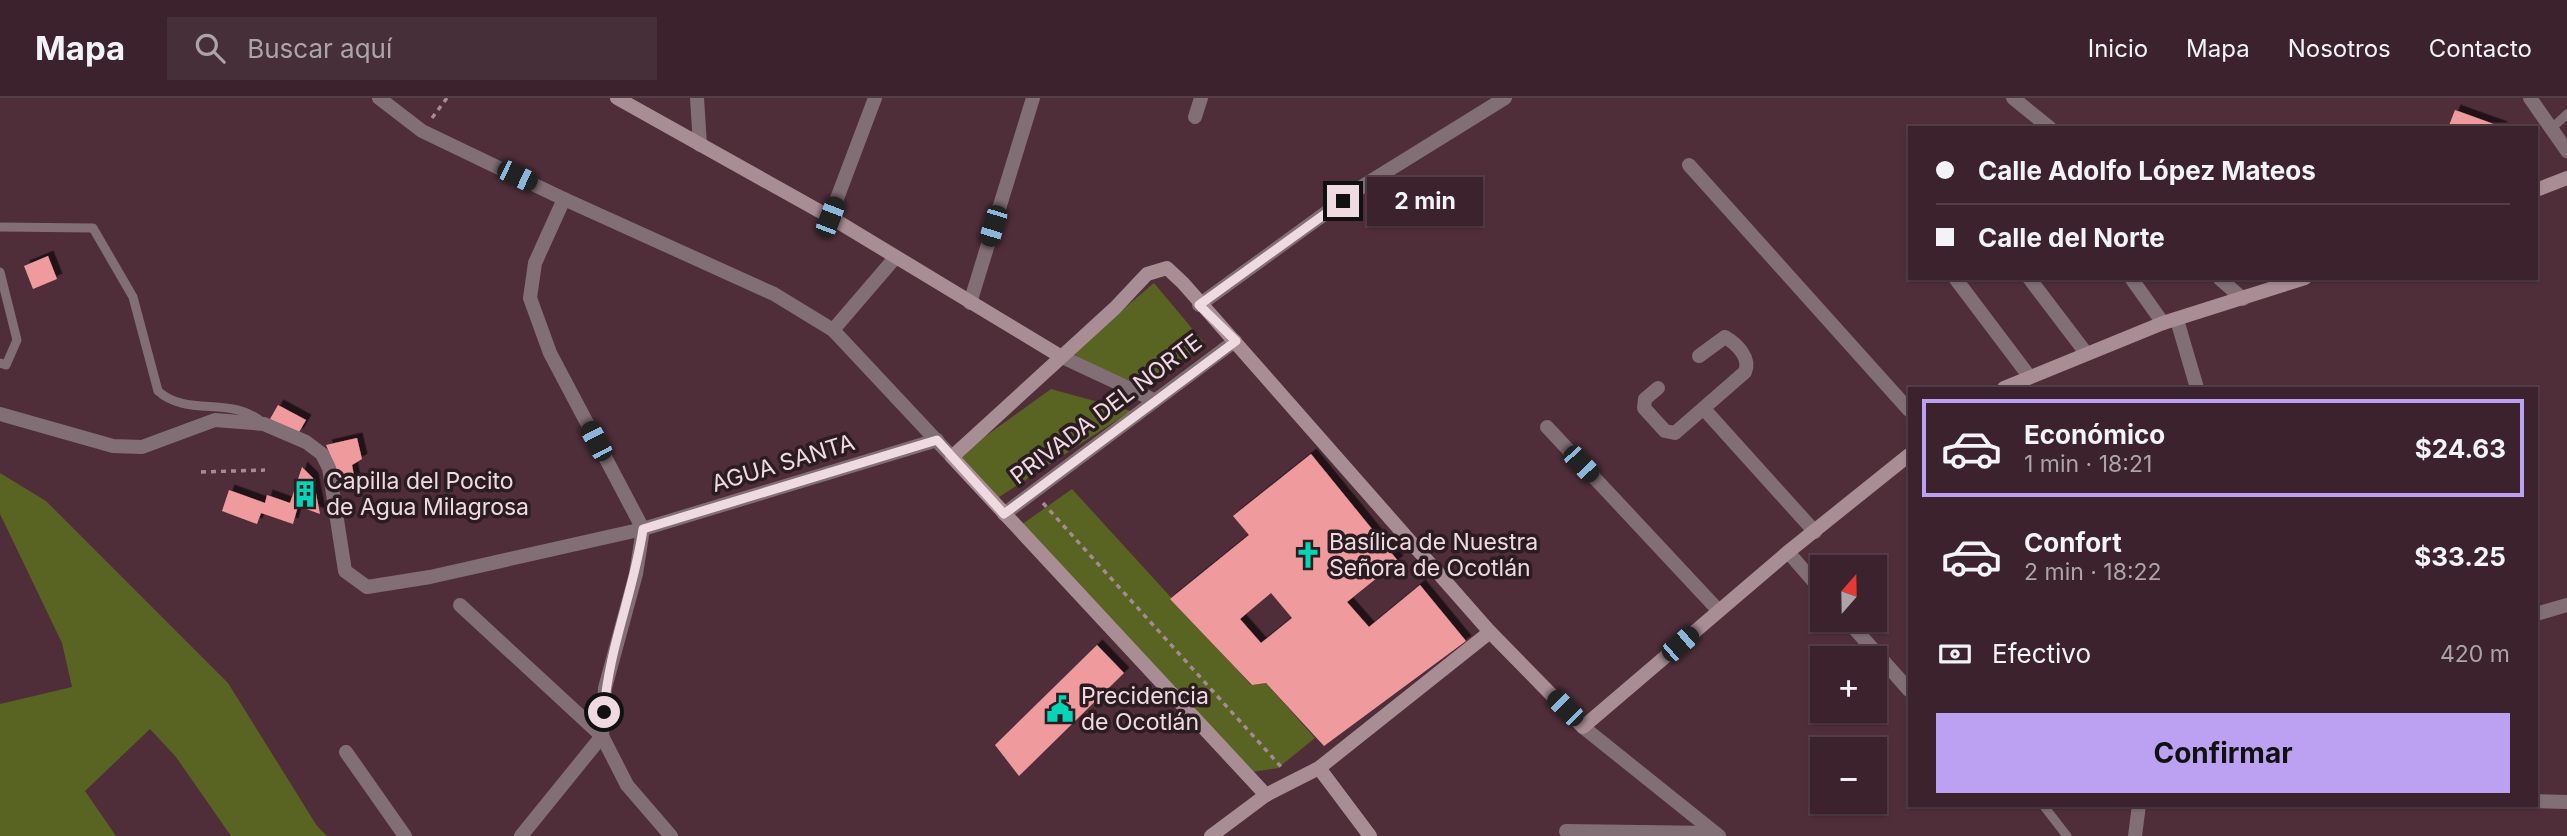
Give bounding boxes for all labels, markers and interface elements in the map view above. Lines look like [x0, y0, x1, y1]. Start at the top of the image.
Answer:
search box [167, 17, 657, 80]
text: Mapa [35, 28, 125, 68]
icon: search [191, 29, 229, 67]
text: Buscar aquí [247, 33, 392, 64]
text: Inicio [2088, 34, 2148, 63]
text: Mapa [2186, 34, 2250, 63]
text: Nosotros [2288, 34, 2391, 63]
text: Contacto [2429, 34, 2532, 63]
text: Calle Adolfo López Mateos [1978, 155, 2316, 186]
car [494, 157, 541, 195]
callout: 2 min [1368, 176, 1483, 226]
route end [1327, 185, 1359, 217]
text: 2 min [1394, 187, 1456, 215]
car [813, 194, 848, 240]
car [977, 203, 1010, 249]
text: Calle del Norte [1978, 222, 2165, 253]
street label: PRIVADA DEL NORTE [1005, 328, 1207, 490]
icon: car [1940, 417, 2003, 480]
car [577, 418, 616, 464]
text: Económico [2024, 419, 2165, 450]
street label: AGUA SANTA [708, 428, 858, 498]
text: $24.63 [2415, 433, 2506, 464]
car [1559, 441, 1604, 487]
text: 1 min · 18:21 [2024, 450, 2152, 478]
place label: Capilla del Pocito de Agua Milagrosa [326, 467, 529, 521]
building icon: Capilla del Pocito de Agua Milagrosa [290, 479, 320, 509]
icon: car [1940, 525, 2003, 588]
text: Confort [2024, 527, 2122, 558]
place label: Basílica de Nuestra Señora de Ocotlán [1329, 528, 1538, 582]
church icon: Basílica de Nuestra Señora de Ocotlán [1293, 540, 1323, 570]
text: $33.25 [2414, 541, 2506, 572]
north arrow [1810, 555, 1886, 632]
map controls [1810, 555, 1887, 814]
text: 2 min · 18:22 [2024, 558, 2162, 586]
car [1658, 622, 1703, 666]
icon: cash [1936, 635, 1974, 673]
text: Efectivo [1992, 638, 2091, 669]
text: 420 m [2440, 640, 2510, 668]
button: + [1810, 646, 1887, 723]
place label: Precidencia de Ocotlán [1081, 682, 1209, 736]
car [1543, 686, 1588, 730]
public building icon: Precidencia de Ocotlán [1045, 694, 1075, 724]
route start [588, 696, 620, 728]
button: Confirmar [1936, 713, 2510, 793]
button: − [1810, 737, 1887, 814]

